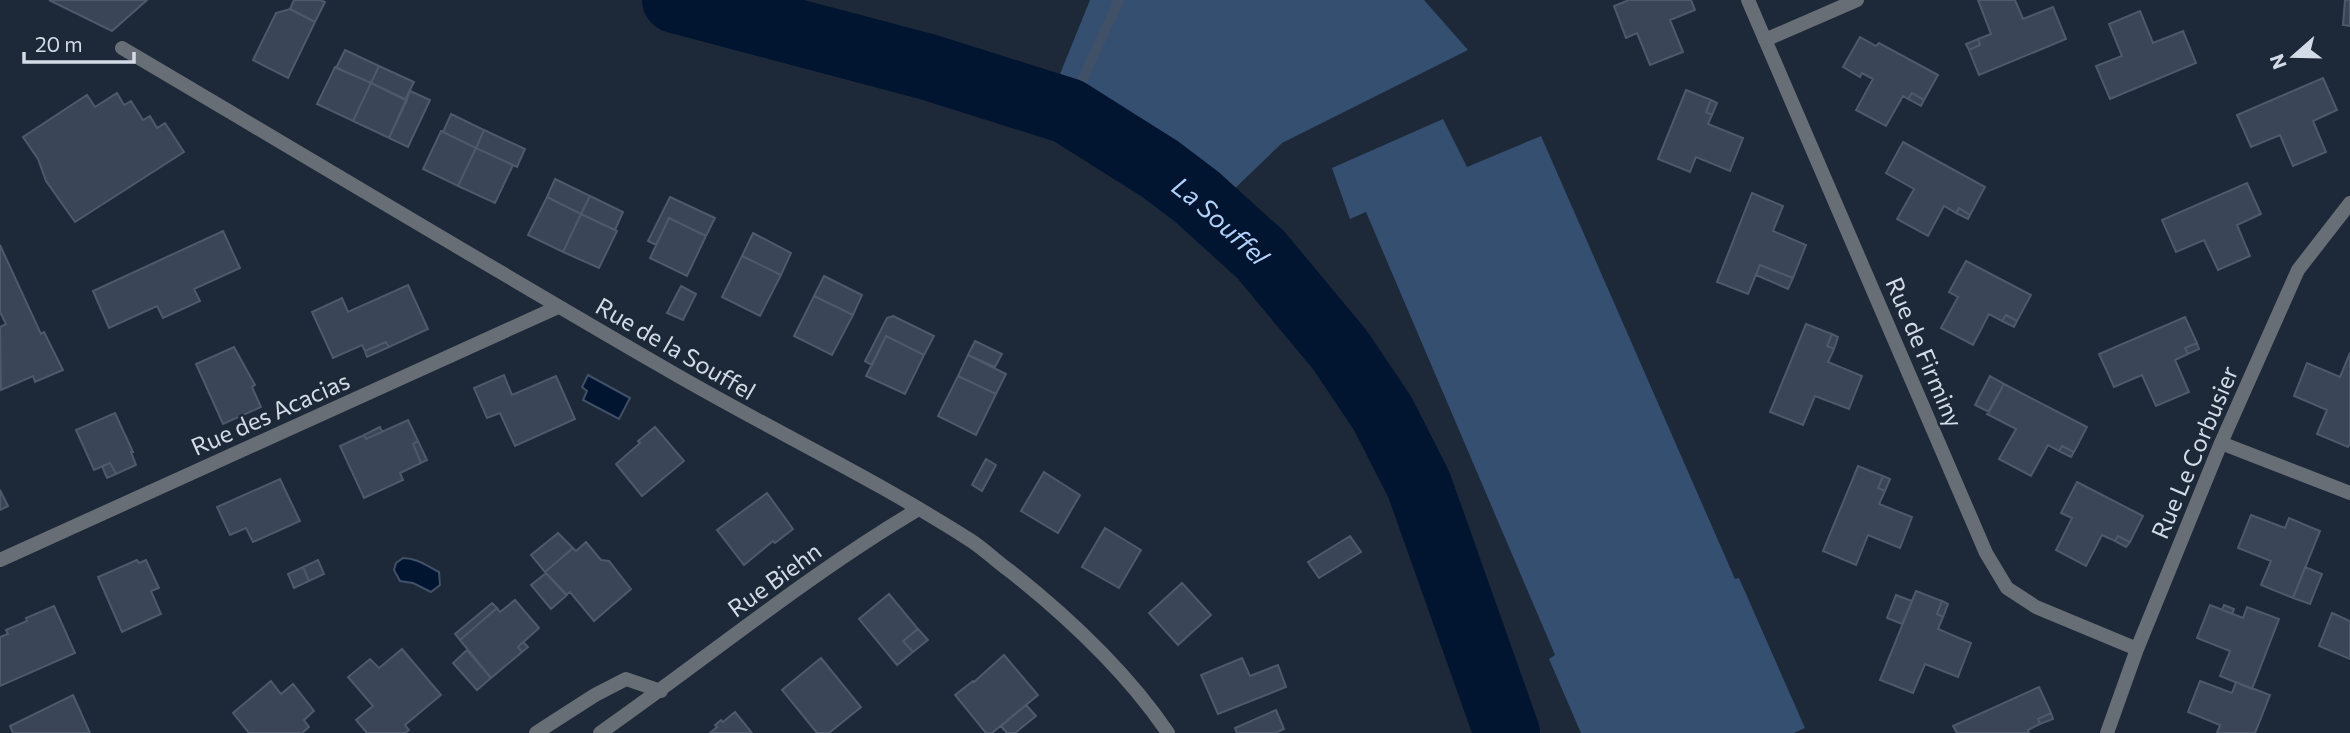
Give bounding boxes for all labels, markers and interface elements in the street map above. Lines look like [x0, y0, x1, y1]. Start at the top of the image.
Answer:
scale bar [24, 21, 135, 65]
north arrow [2259, 21, 2329, 91]
text: 20 m [35, 31, 83, 56]
text: N [2264, 51, 2291, 73]
water label: La Souffel [1167, 169, 1278, 271]
street label: Rue de Firminy [1880, 273, 1970, 431]
street label: Rue de la Souffel [591, 291, 761, 405]
street label: Rue Le Corbusier [2145, 361, 2244, 543]
street label: Rue des Acacias [186, 365, 354, 461]
street label: Rue Biehn [722, 535, 826, 623]

